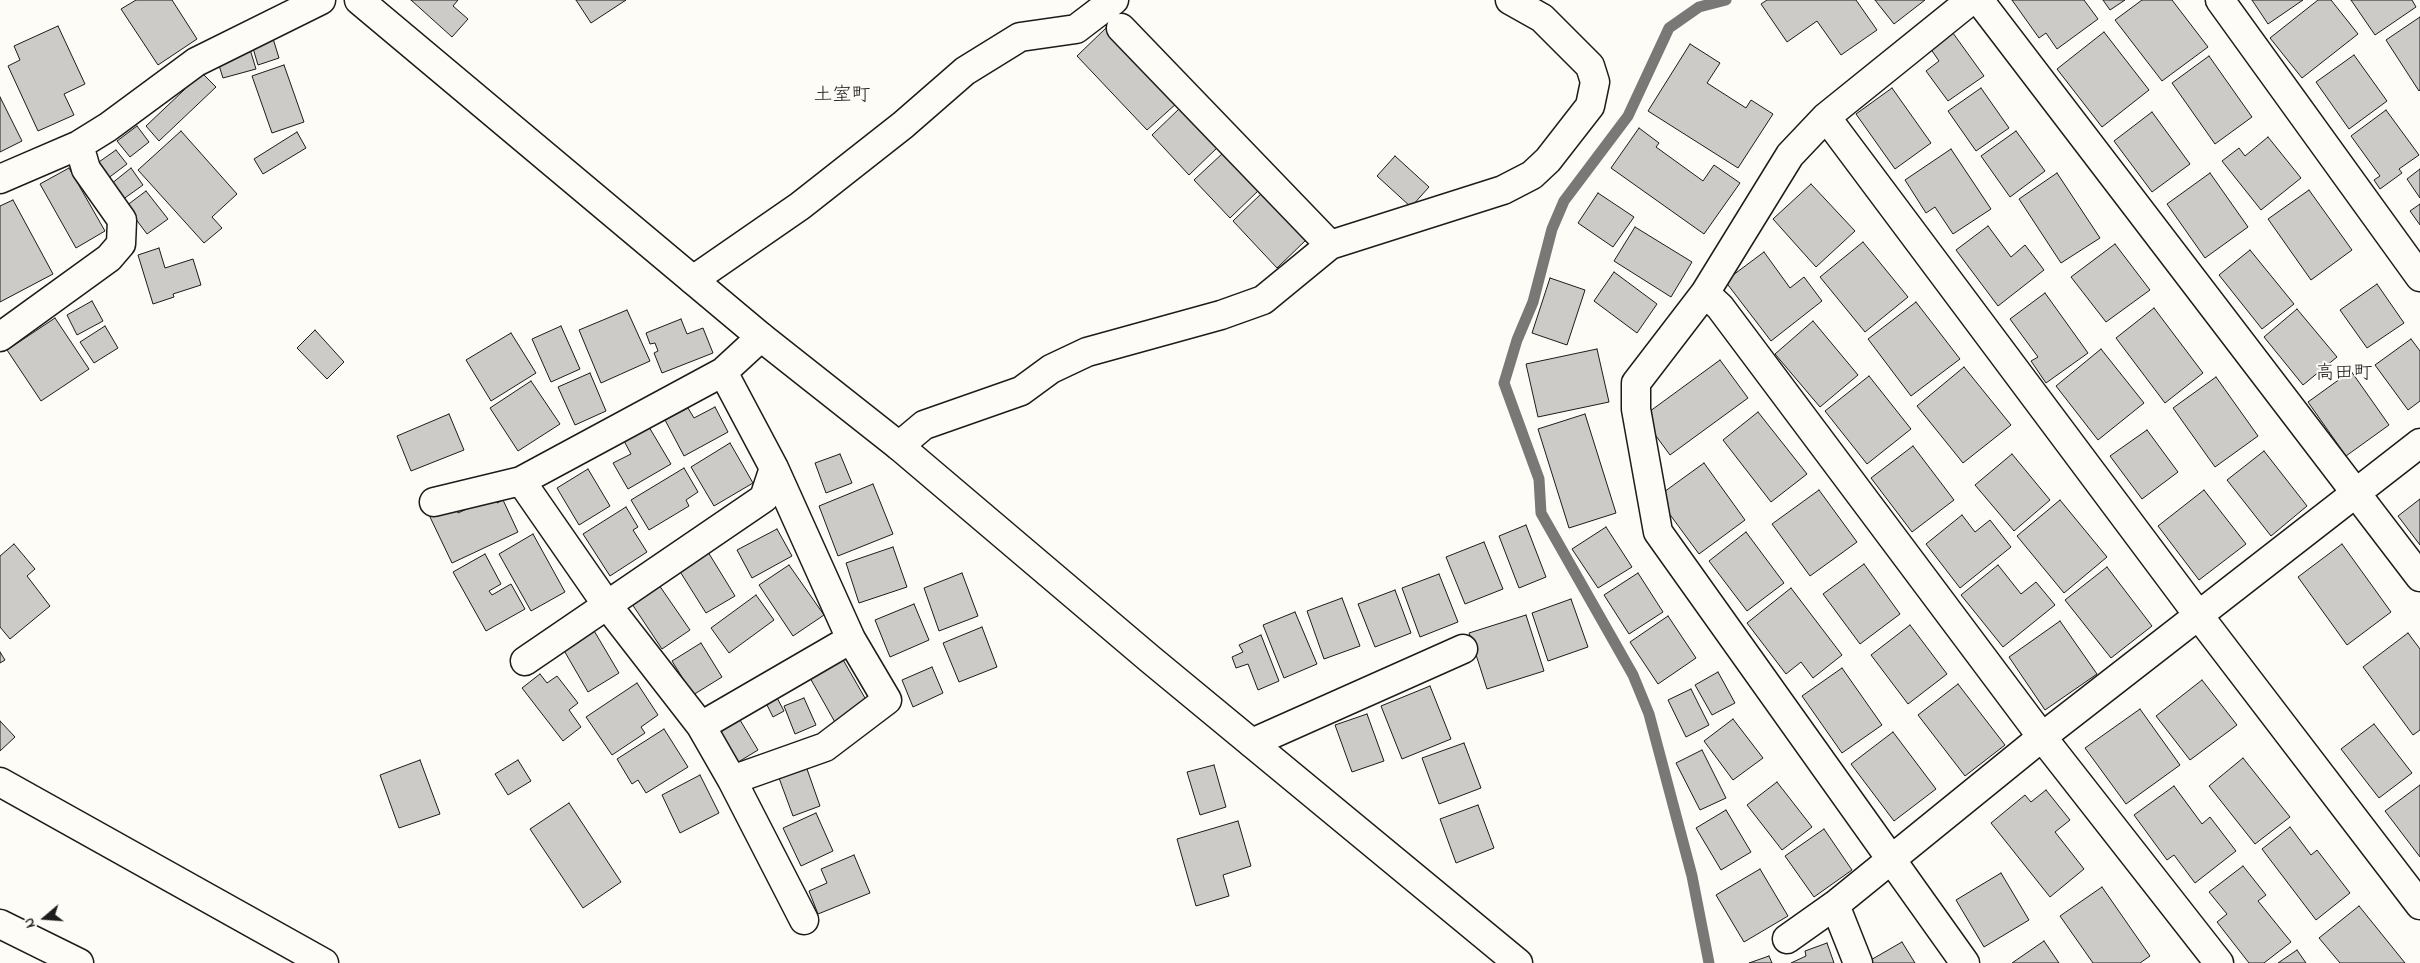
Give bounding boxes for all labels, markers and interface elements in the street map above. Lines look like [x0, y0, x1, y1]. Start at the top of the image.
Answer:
district label: 土室町 [814, 86, 870, 108]
district label: 高田町 [2316, 364, 2372, 386]
north arrow [20, 893, 70, 943]
text: N [19, 915, 42, 931]

